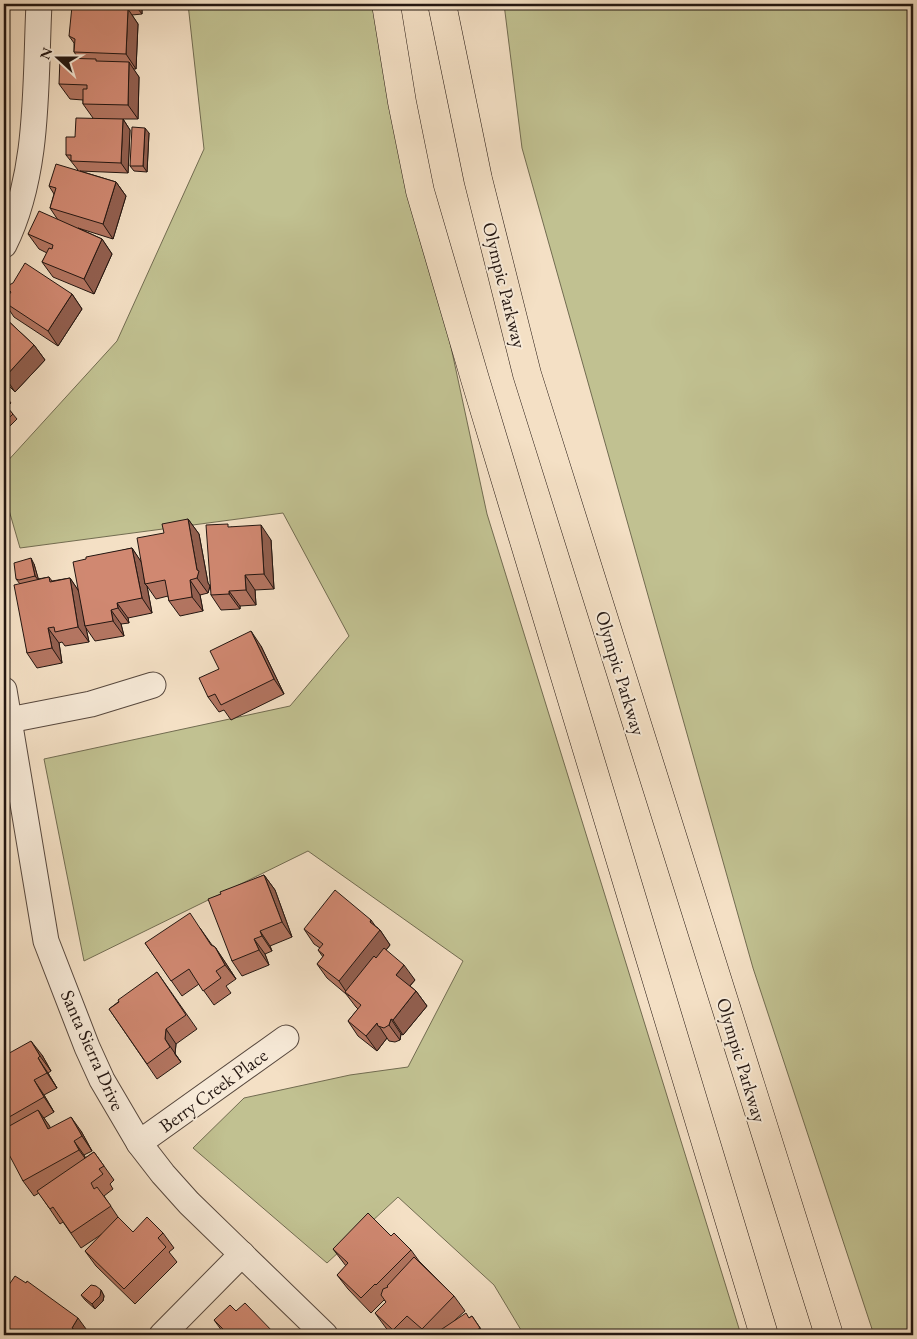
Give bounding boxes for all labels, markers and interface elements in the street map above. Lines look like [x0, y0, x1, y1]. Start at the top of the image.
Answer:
north arrow [32, 32, 82, 82]
text: N [35, 44, 57, 62]
street label: Olympic Parkway [477, 219, 532, 351]
street label: Olympic Parkway [590, 608, 652, 739]
street label: Santa Sierra Drive [55, 986, 130, 1114]
street label: Olympic Parkway [711, 995, 773, 1126]
street label: Berry Creek Place [154, 1043, 272, 1138]

